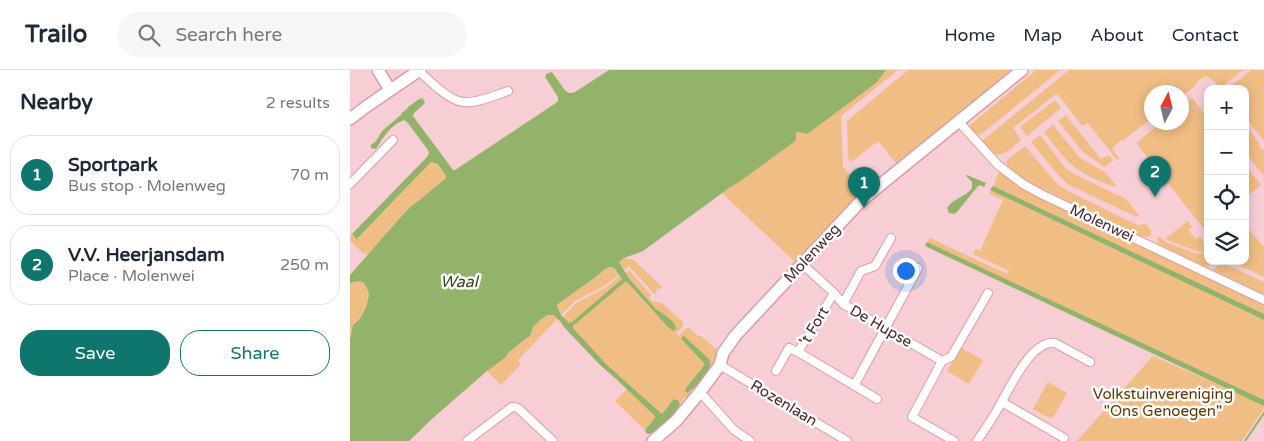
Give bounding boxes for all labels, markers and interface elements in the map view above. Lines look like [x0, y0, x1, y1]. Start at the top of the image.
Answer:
search box [117, 12, 467, 57]
text: Trailo [25, 20, 87, 49]
icon: search [135, 21, 163, 49]
text: Search here [175, 24, 282, 46]
text: Home [944, 24, 995, 46]
text: Map [1023, 24, 1062, 46]
text: About [1090, 24, 1144, 46]
text: Contact [1172, 24, 1239, 46]
north arrow [1144, 85, 1189, 130]
map controls [1204, 85, 1249, 265]
button: + [1204, 85, 1249, 130]
text: Nearby [20, 90, 93, 115]
text: 2 results [266, 93, 330, 113]
button: − [1204, 130, 1249, 175]
text: Sportpark [68, 154, 158, 176]
pin: 2 [1139, 156, 1171, 197]
text: 1 [32, 165, 42, 185]
text: 70 m [290, 165, 329, 185]
pin: 1 [848, 167, 880, 208]
button: locate [1204, 175, 1249, 220]
text: Bus stop · Molenweg [68, 176, 226, 196]
street label: Molenwei [1067, 200, 1137, 246]
street label: Molenweg [780, 220, 844, 286]
button: layers [1204, 220, 1249, 265]
text: V.V. Heerjansdam [68, 244, 225, 266]
text: 2 [32, 255, 42, 275]
text: 250 m [280, 255, 329, 275]
your location [893, 258, 919, 284]
text: Place · Molenwei [68, 266, 195, 286]
water label: Waal [440, 272, 480, 292]
street label: De Hupse [847, 301, 915, 351]
street label: 't Fort [795, 303, 833, 349]
button: Save [20, 330, 170, 376]
button: Share [180, 330, 330, 376]
street label: Rozenlaan [747, 376, 821, 430]
park label: Volkstuinvereniging "Ons Genoegen" [1093, 385, 1233, 420]

